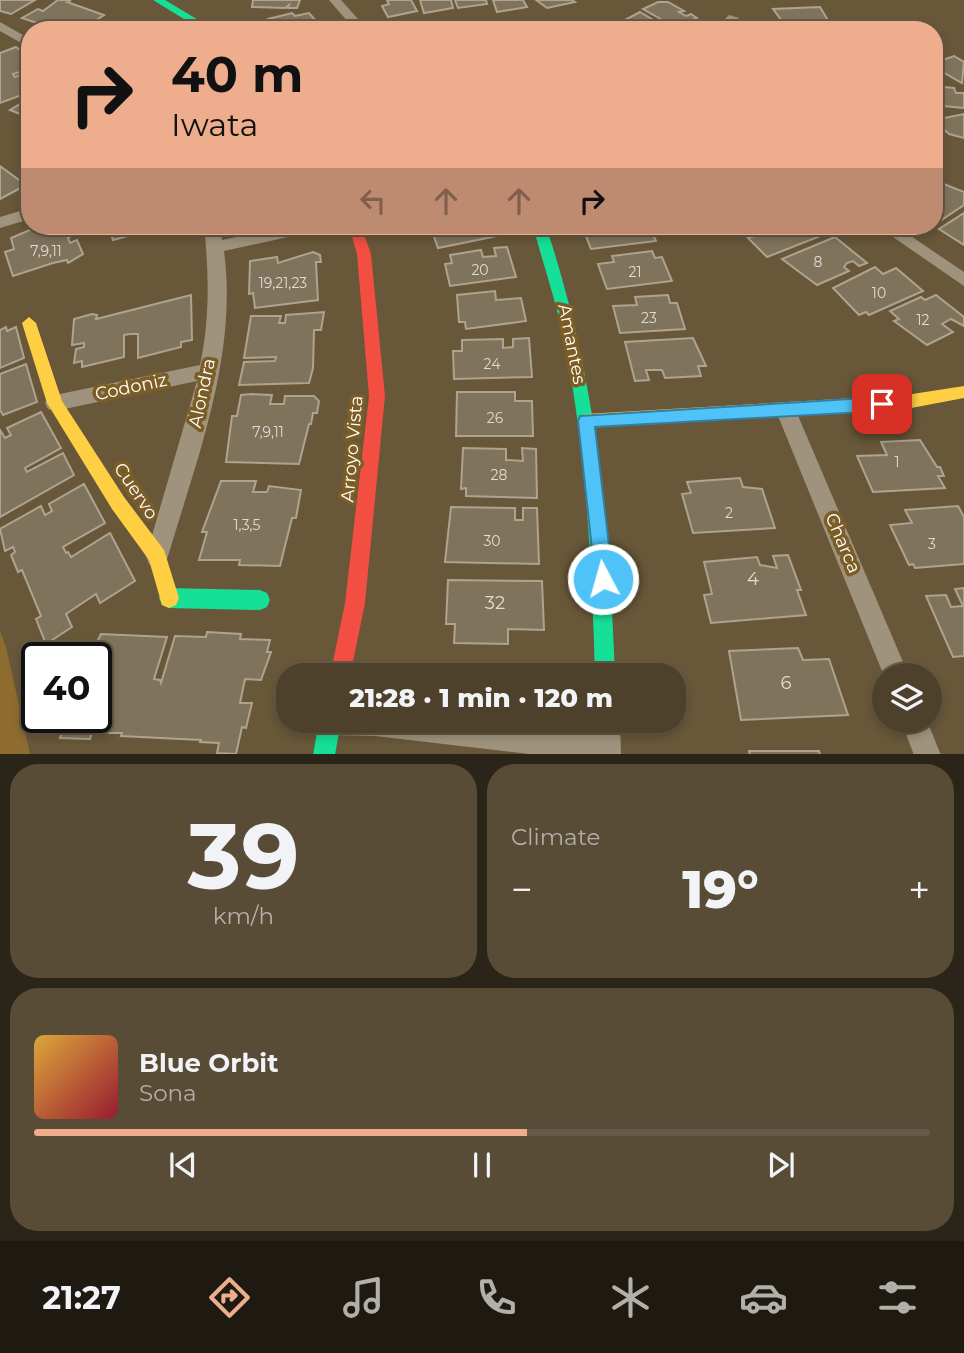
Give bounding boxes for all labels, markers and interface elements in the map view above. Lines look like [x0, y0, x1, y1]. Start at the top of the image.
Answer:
text: 40 m [171, 45, 303, 104]
icon: right [56, 49, 147, 140]
text: Iwata [171, 105, 258, 144]
icon: left [354, 182, 392, 220]
icon: ahead [427, 182, 465, 220]
icon: ahead [500, 182, 538, 220]
icon: right [573, 182, 611, 220]
house number: 7,9,11 [30, 242, 62, 260]
house number: 8 [814, 253, 823, 271]
house number: 20 [471, 261, 489, 279]
house number: 21 [628, 263, 642, 281]
house number: 19,21,23 [259, 274, 307, 292]
house number: 10 [872, 284, 886, 302]
street label: Amantes [553, 302, 591, 386]
house number: 23 [641, 309, 657, 327]
house number: 12 [916, 311, 930, 329]
house number: 24 [484, 355, 501, 373]
street label: Alondra [184, 356, 220, 430]
street label: Codoniz [93, 369, 169, 405]
pin [852, 374, 912, 434]
icon: arrive [863, 385, 901, 423]
street label: Arroyo Vista [336, 395, 368, 503]
house number: 26 [487, 409, 504, 427]
house number: 7,9,11 [252, 423, 284, 441]
house number: 1 [894, 453, 900, 471]
street label: Cuervo [109, 458, 163, 524]
house number: 28 [491, 466, 508, 484]
house number: 2 [725, 504, 733, 522]
street label: Charca [821, 510, 865, 576]
house number: 1,3,5 [234, 516, 261, 534]
house number: 30 [483, 532, 501, 550]
house number: 3 [928, 535, 936, 553]
position arrow [566, 542, 640, 616]
house number: 4 [747, 568, 759, 590]
house number: 32 [485, 592, 505, 614]
speed limit sign: 40 [21, 642, 112, 733]
map controls [872, 663, 942, 733]
button: layers [872, 663, 942, 733]
house number: 6 [781, 672, 792, 694]
text: 21:28 · 1 min · 120 m [349, 682, 613, 714]
text: 39 [188, 801, 299, 912]
text: Climate [511, 823, 600, 851]
text: 19° [682, 858, 759, 921]
text: − [511, 866, 533, 913]
text: + [908, 866, 930, 913]
text: km/h [213, 902, 274, 930]
text: Blue Orbit [139, 1047, 278, 1079]
text: Sona [139, 1079, 197, 1107]
icon: previous [164, 1146, 202, 1184]
icon: pause [463, 1146, 501, 1184]
icon: next [762, 1146, 800, 1184]
icon: directions [205, 1273, 254, 1322]
icon: music [339, 1273, 388, 1322]
icon: phone [472, 1273, 521, 1322]
icon: climate [606, 1273, 655, 1322]
icon: car [739, 1273, 788, 1322]
icon: filters [873, 1273, 922, 1322]
text: 21:27 [42, 1278, 121, 1317]

